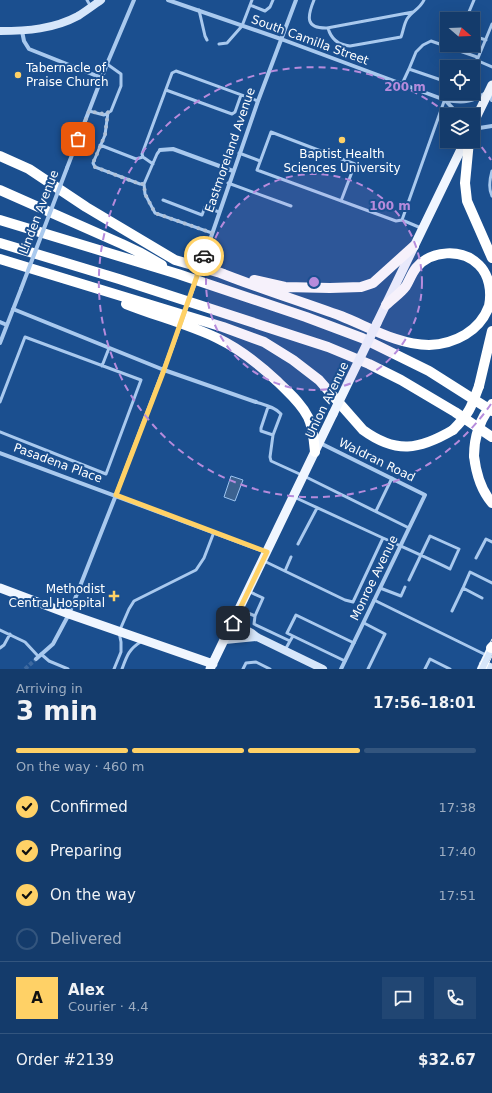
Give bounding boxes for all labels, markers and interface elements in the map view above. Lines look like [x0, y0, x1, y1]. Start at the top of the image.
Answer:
street label: South Camilla Street [249, 12, 371, 68]
north arrow [440, 12, 480, 52]
map controls [440, 12, 480, 148]
button: locate [440, 60, 480, 100]
place label: Tabernacle of Praise Church [25, 61, 109, 89]
marker: Tabernacle of Praise Church [13, 70, 23, 80]
text: 200 m [384, 80, 426, 94]
street label: Eastmoreland Avenue [202, 86, 258, 214]
button: layers [440, 108, 480, 148]
pin [61, 122, 95, 156]
icon: bag [67, 128, 89, 150]
marker: Baptist Health Sciences University [337, 135, 347, 145]
place label: Baptist Health Sciences University [283, 147, 401, 175]
street label: Linden Avenue [17, 168, 61, 256]
text: 100 m [369, 199, 411, 213]
courier [184, 236, 224, 276]
icon: car [193, 245, 215, 267]
centre of rings [307, 275, 321, 289]
street label: Union Avenue [302, 360, 352, 440]
street label: Waldran Road [337, 435, 417, 485]
street label: Pasadena Place [12, 440, 104, 486]
street label: Monroe Avenue [347, 533, 401, 623]
place label: Methodist Central Hospital [9, 582, 105, 610]
marker: Methodist Central Hospital [108, 590, 120, 602]
pin [216, 606, 250, 640]
icon: home [222, 612, 244, 634]
text: Arriving in [16, 681, 83, 696]
text: 17:56–18:01 [373, 694, 476, 712]
text: 3 min [16, 696, 98, 726]
text: On the way · 460 m [16, 759, 144, 774]
icon: check [16, 796, 38, 818]
text: Confirmed [50, 798, 128, 816]
text: 17:38 [439, 800, 476, 815]
icon: check [16, 840, 38, 862]
text: Preparing [50, 842, 122, 860]
text: 17:40 [439, 844, 476, 859]
icon: check [16, 884, 38, 906]
text: On the way [50, 886, 136, 904]
text: 17:51 [439, 888, 476, 903]
text: Delivered [50, 930, 122, 948]
button: chat [382, 977, 424, 1019]
button: phone [434, 977, 476, 1019]
text: Alex [68, 981, 105, 999]
text: A [31, 989, 43, 1007]
text: Courier · 4.4 [68, 999, 149, 1014]
text: Order #2139 [16, 1051, 114, 1069]
text: $32.67 [418, 1051, 476, 1069]

